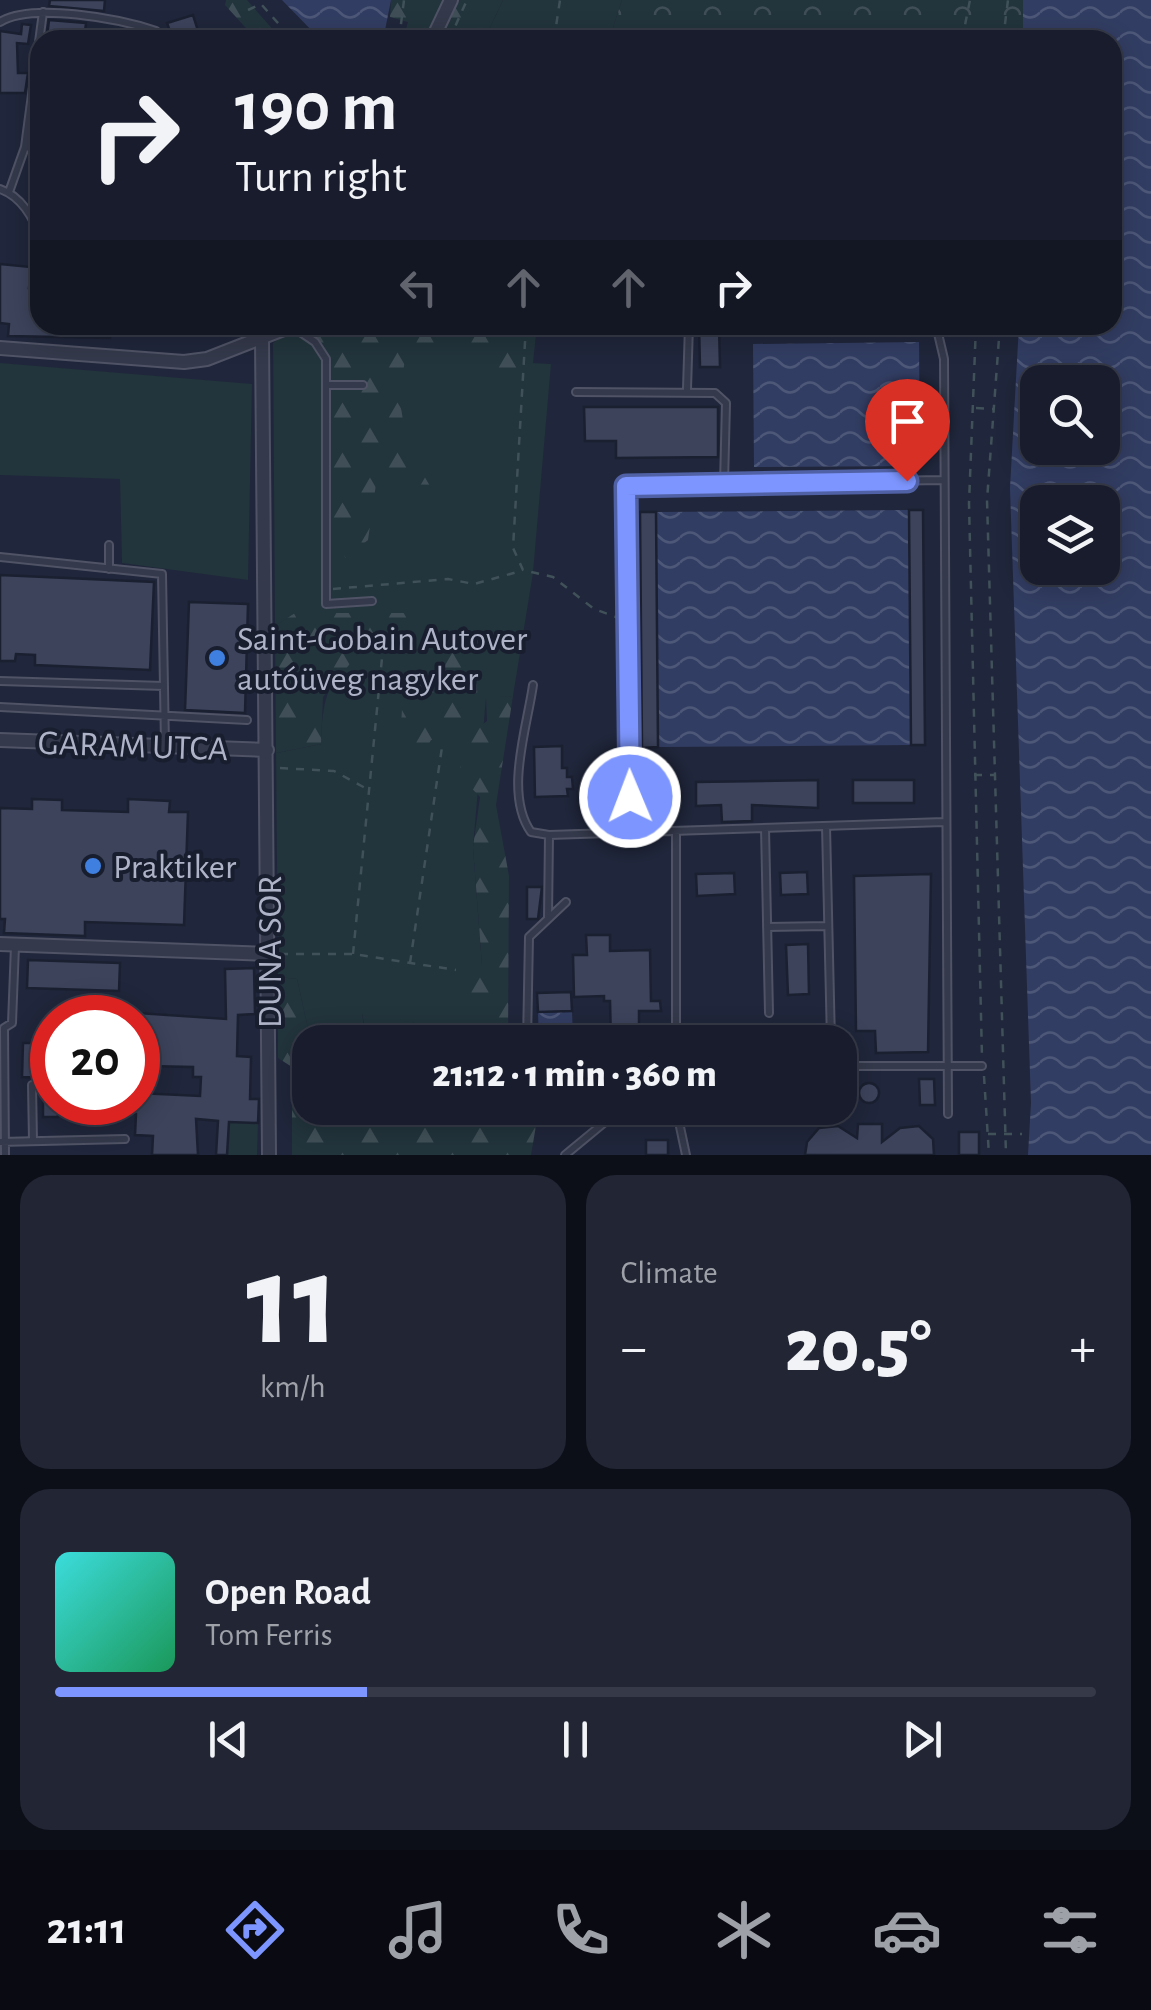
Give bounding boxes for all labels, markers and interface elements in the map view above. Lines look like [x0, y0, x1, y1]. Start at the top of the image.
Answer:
icon: right [70, 70, 200, 200]
text: 190 m [235, 73, 398, 143]
text: Turn right [235, 155, 407, 200]
icon: left [391, 260, 446, 315]
icon: ahead [496, 260, 551, 315]
icon: ahead [601, 260, 656, 315]
icon: right [706, 260, 761, 315]
map controls [1020, 365, 1120, 585]
button: search [1020, 365, 1120, 465]
pin [865, 379, 950, 482]
icon: arrive [880, 394, 935, 449]
button: layers [1020, 485, 1120, 585]
place label: Saint-Gobain Autover autóüveg nagyker [237, 622, 528, 697]
marker: Saint-Gobain Autover autóüveg nagyker [206, 647, 228, 669]
street label: GARAM UTCA [37, 726, 229, 767]
position arrow [578, 745, 682, 849]
place label: Praktiker [113, 850, 237, 885]
marker: Praktiker [82, 855, 104, 877]
street label: DUNA SOR [253, 876, 288, 1028]
speed limit sign: 20 [30, 995, 160, 1125]
text: 21:12 · 1 min · 360 m [432, 1056, 717, 1094]
text: 11 [246, 1238, 340, 1368]
text: Climate [621, 1257, 718, 1289]
text: 20.5° [785, 1310, 932, 1385]
text: − [621, 1321, 647, 1376]
text: + [1070, 1321, 1096, 1376]
text: km/h [260, 1371, 326, 1403]
text: Open Road [205, 1574, 371, 1612]
text: Tom Ferris [205, 1619, 333, 1651]
icon: previous [201, 1712, 256, 1767]
icon: pause [548, 1712, 603, 1767]
icon: next [895, 1712, 950, 1767]
icon: directions [220, 1895, 290, 1965]
icon: music [383, 1895, 453, 1965]
icon: phone [546, 1895, 616, 1965]
icon: climate [709, 1895, 779, 1965]
icon: car [872, 1895, 942, 1965]
icon: filters [1035, 1895, 1105, 1965]
text: 21:11 [46, 1907, 127, 1952]

